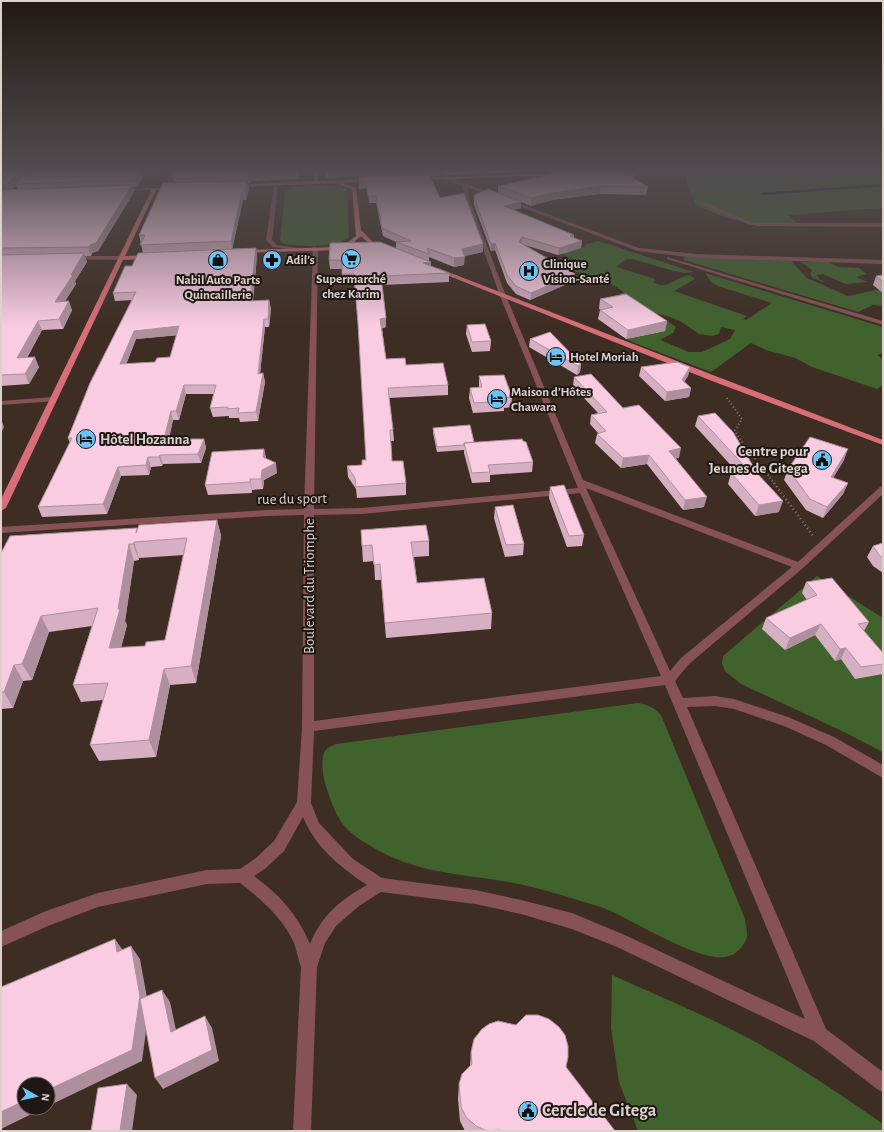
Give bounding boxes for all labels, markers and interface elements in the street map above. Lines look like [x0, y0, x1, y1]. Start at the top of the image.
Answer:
supermarket icon: Supermarché chez Karim [340, 248, 362, 270]
shop icon: Nabil Auto Parts Quincaillerie [207, 249, 229, 271]
pharmacy icon: Adil’s [261, 249, 283, 271]
place label: Adil’s [286, 254, 315, 267]
place label: Clinique Vision-Santé [543, 258, 609, 286]
hospital icon: Clinique Vision-Santé [518, 260, 540, 282]
place label: Supermarché chez Karim [316, 273, 386, 301]
place label: Nabil Auto Parts Quincaillerie [176, 274, 260, 302]
hotel icon: Hotel Moriah [545, 346, 567, 368]
place label: Hotel Moriah [570, 351, 639, 364]
place label: Maison d’Hôtes Chawara [511, 386, 591, 414]
hotel icon: Maison d’Hôtes Chawara [486, 388, 508, 410]
hotel icon: Hôtel Hozanna [75, 428, 97, 450]
place label: Hôtel Hozanna [100, 432, 190, 447]
place label: Centre pour Jeunes de Gitega [709, 444, 809, 476]
public building icon: Centre pour Jeunes de Gitega [811, 449, 833, 471]
street label: rue du sport [257, 491, 327, 507]
street label: Boulevard du Triomphe [302, 518, 317, 654]
north arrow [16, 1076, 56, 1116]
text: N [39, 1093, 51, 1102]
public building icon: Cercle de Gitega [517, 1100, 539, 1122]
place label: Cercle de Gitega [542, 1102, 657, 1120]

